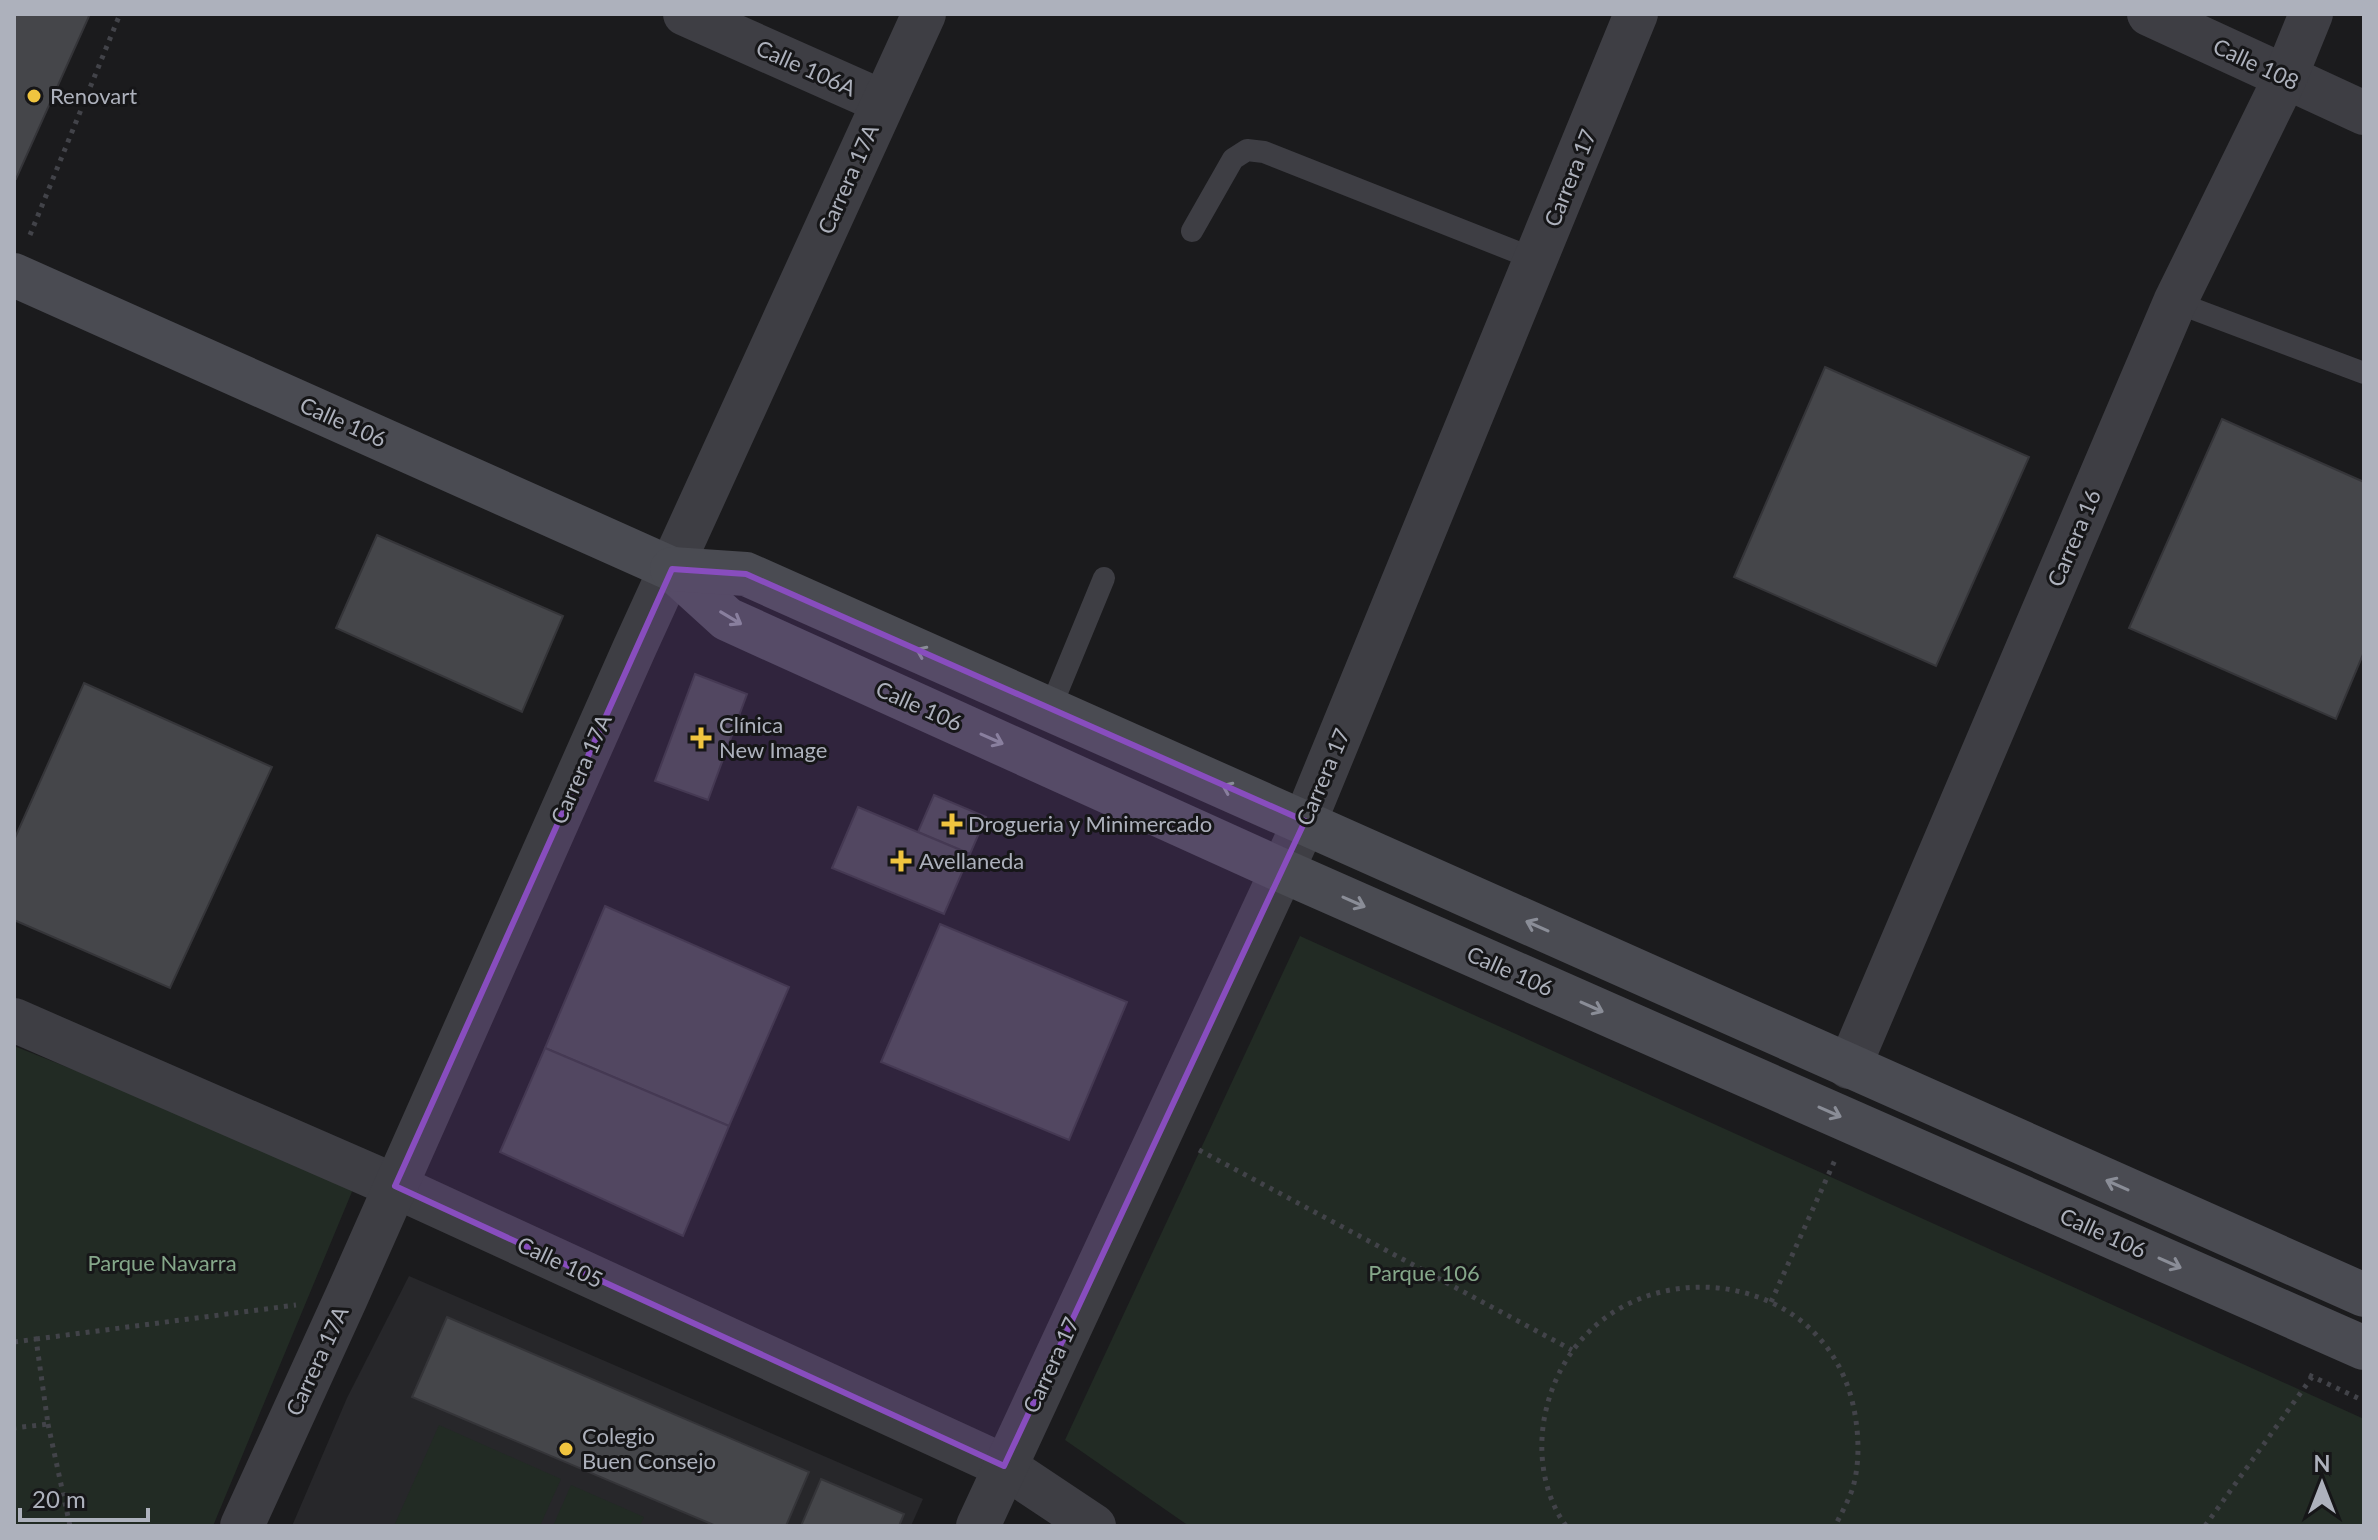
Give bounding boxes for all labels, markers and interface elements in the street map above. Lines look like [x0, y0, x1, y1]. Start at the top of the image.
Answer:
street label: Calle 108 [2209, 32, 2303, 95]
street label: Calle 106A [752, 34, 860, 102]
place label: Renovart [50, 82, 137, 109]
marker: Renovart [25, 87, 43, 105]
street label: Carrera 17A [811, 119, 884, 238]
street label: Carrera 17 [1538, 125, 1601, 230]
street label: Calle 106 [296, 391, 391, 452]
street label: Carrera 16 [2041, 485, 2106, 590]
one-way arrow [719, 611, 742, 627]
one-way arrow [916, 646, 940, 661]
street label: Calle 106 [872, 675, 967, 736]
street label: Carrera 17A [544, 709, 617, 828]
place label: Clínica New Image [719, 711, 827, 763]
street label: Carrera 17 [1290, 724, 1355, 829]
marker: Clínica New Image [690, 727, 712, 749]
one-way arrow [980, 732, 1004, 747]
one-way arrow [1221, 782, 1246, 797]
place label: Drogueria y Minimercado [968, 810, 1212, 837]
marker: Drogueria y Minimercado [943, 815, 961, 833]
place label: Avellaneda [919, 847, 1024, 874]
marker: Avellaneda [890, 850, 912, 872]
one-way arrow [1341, 896, 1366, 911]
one-way arrow [1525, 918, 1549, 933]
street label: Calle 106 [1463, 940, 1558, 1001]
one-way arrow [1579, 1001, 1604, 1016]
one-way arrow [1817, 1106, 1842, 1121]
one-way arrow [2105, 1177, 2129, 1192]
street label: Calle 106 [2056, 1202, 2151, 1263]
street label: Calle 105 [513, 1230, 607, 1293]
park label: Parque Navarra [87, 1249, 237, 1276]
one-way arrow [2157, 1256, 2182, 1271]
park label: Parque 106 [1368, 1259, 1480, 1286]
street label: Carrera 17A [279, 1302, 354, 1420]
street label: Carrera 17 [1017, 1313, 1084, 1417]
place label: Colegio Buen Consejo [582, 1422, 716, 1474]
marker: Colegio Buen Consejo [557, 1440, 575, 1458]
north arrow [2282, 1444, 2362, 1524]
text: N [2314, 1450, 2330, 1477]
scale bar [20, 1472, 148, 1522]
text: 20 m [32, 1484, 86, 1513]

